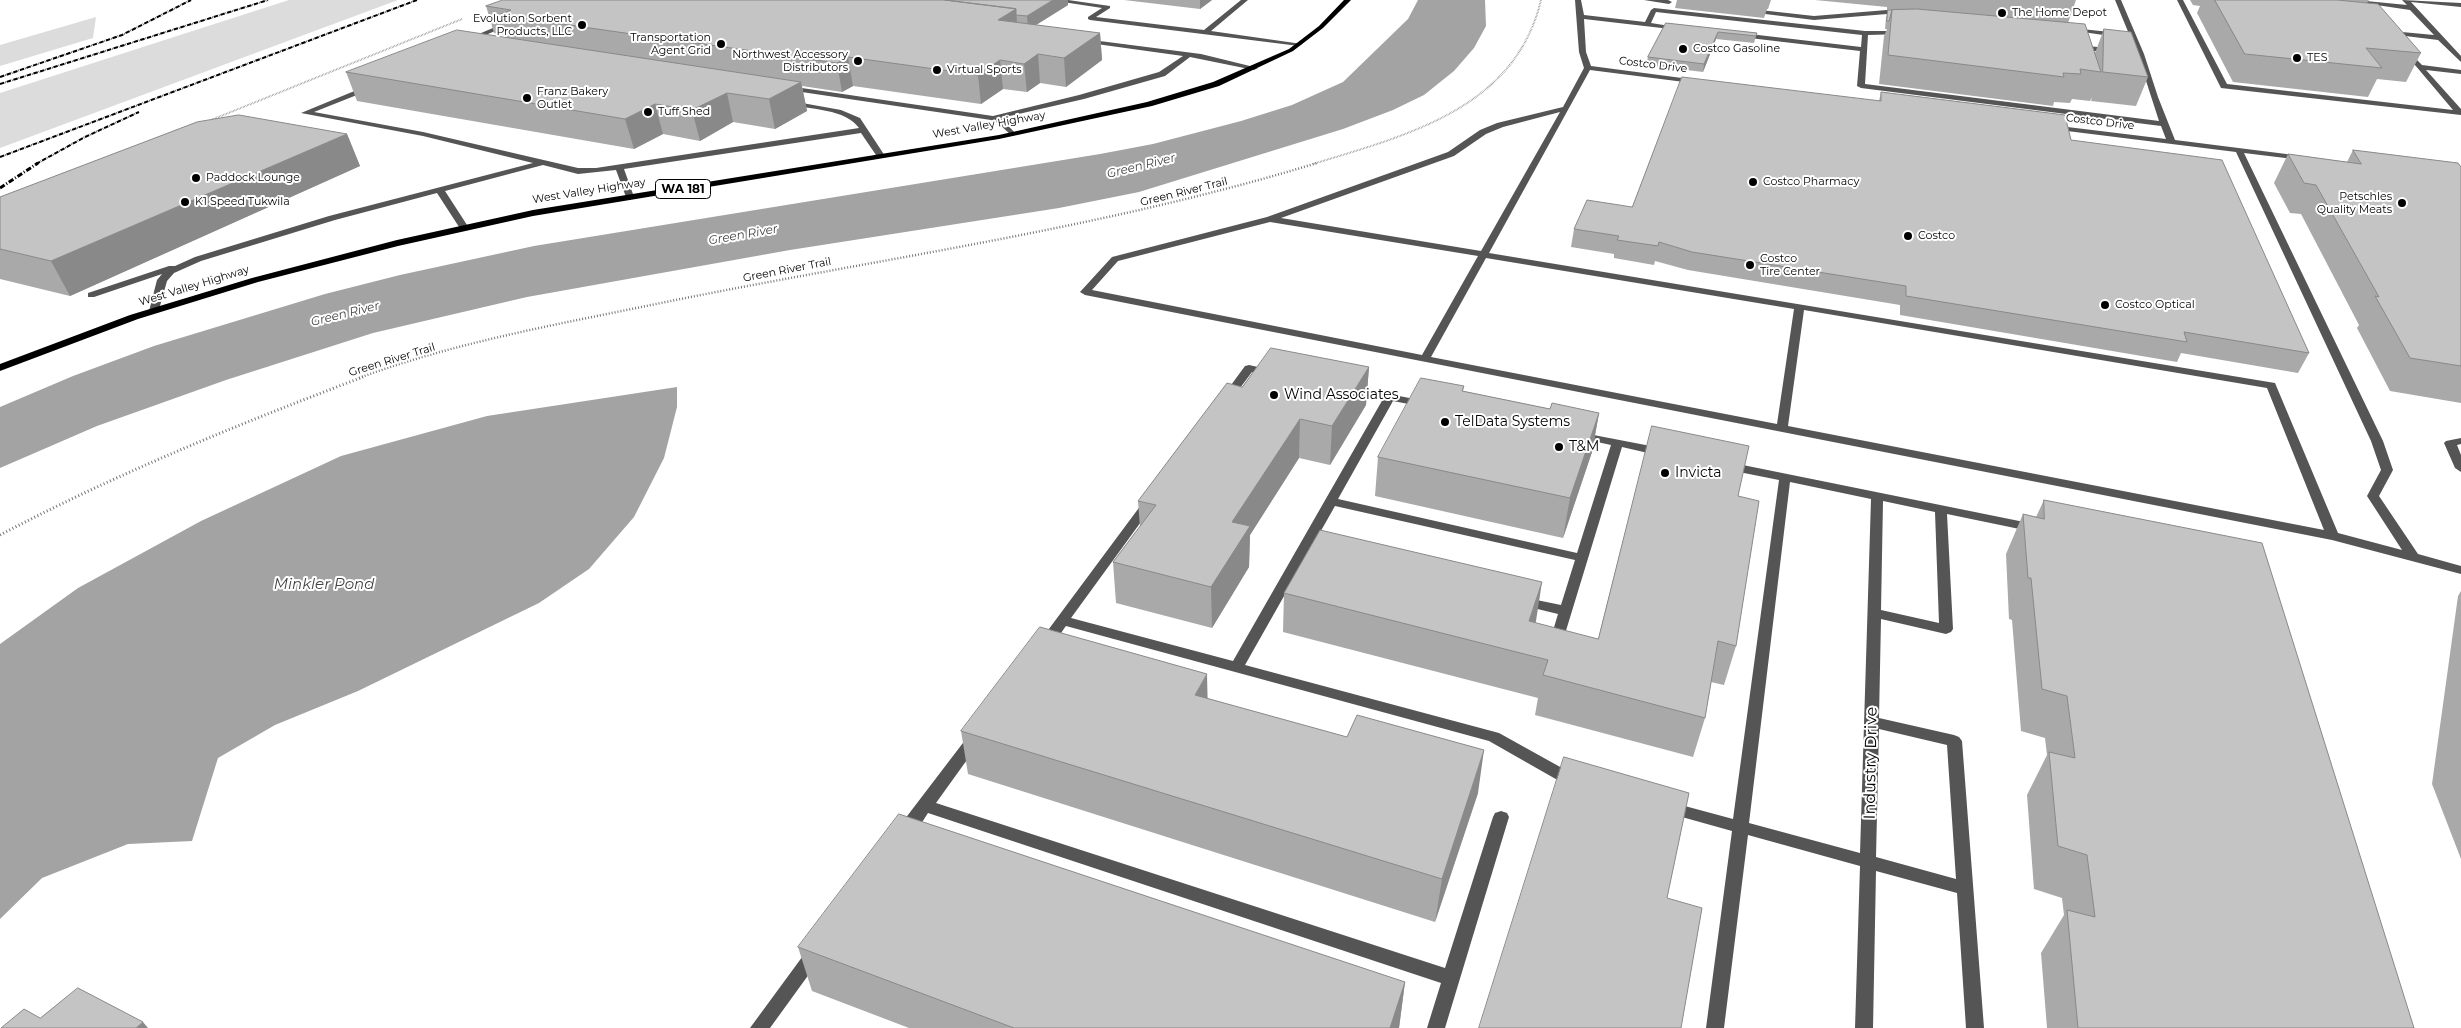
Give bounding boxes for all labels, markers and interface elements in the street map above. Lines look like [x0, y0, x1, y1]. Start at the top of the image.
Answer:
place label: The Home Depot [2012, 6, 2107, 20]
marker: The Home Depot [1996, 7, 2008, 19]
place label: Evolution Sorbent Products, LLC [473, 12, 572, 38]
marker: Evolution Sorbent Products, LLC [576, 19, 588, 31]
place label: Transportation Agent Grid [630, 31, 711, 57]
marker: Transportation Agent Grid [715, 38, 727, 50]
place label: Costco Gasoline [1693, 42, 1780, 56]
marker: Costco Gasoline [1677, 43, 1689, 55]
place label: Northwest Accessory Distributors [732, 48, 848, 74]
place label: TES [2307, 51, 2327, 65]
marker: TES [2291, 52, 2303, 64]
street label: Costco Drive [1618, 54, 1688, 76]
marker: Northwest Accessory Distributors [852, 55, 864, 67]
place label: Virtual Sports [947, 63, 1022, 77]
marker: Virtual Sports [931, 64, 943, 76]
place label: Franz Bakery Outlet [537, 85, 608, 111]
marker: Franz Bakery Outlet [521, 92, 533, 104]
place label: Tuff Shed [658, 105, 710, 119]
marker: Tuff Shed [642, 106, 654, 118]
street label: West Valley Highway [932, 109, 1046, 141]
street label: Costco Drive [2065, 111, 2135, 133]
water label: Green River [1105, 151, 1177, 181]
place label: Paddock Lounge [206, 171, 300, 185]
marker: Paddock Lounge [190, 172, 202, 184]
street label: Green River Trail [1139, 175, 1229, 209]
place label: Costco Pharmacy [1763, 175, 1859, 189]
street label: West Valley Highway [532, 176, 646, 206]
marker: Costco Pharmacy [1747, 176, 1759, 188]
road number: WA 181 [656, 180, 710, 198]
place label: Petschles Quality Meats [2317, 190, 2392, 216]
place label: K1 Speed Tukwila [195, 195, 290, 209]
marker: K1 Speed Tukwila [179, 196, 191, 208]
marker: Petschles Quality Meats [2396, 197, 2408, 209]
water label: Green River [707, 222, 779, 248]
place label: Costco [1918, 229, 1955, 243]
marker: Costco [1902, 230, 1914, 242]
place label: Costco Tire Center [1760, 252, 1820, 278]
street label: Green River Trail [742, 255, 832, 285]
marker: Costco Tire Center [1744, 259, 1756, 271]
street label: West Valley Highway [137, 263, 251, 309]
place label: Costco Optical [2115, 298, 2195, 312]
water label: Green River [309, 299, 381, 329]
marker: Costco Optical [2099, 299, 2111, 311]
street label: Green River Trail [347, 341, 437, 379]
place label: Wind Associates [1284, 387, 1399, 403]
marker: Wind Associates [1268, 389, 1280, 401]
place label: TelData Systems [1455, 414, 1570, 430]
marker: TelData Systems [1439, 416, 1451, 428]
place label: T&M [1569, 439, 1599, 455]
marker: T&M [1553, 441, 1565, 453]
place label: Invicta [1675, 465, 1722, 481]
marker: Invicta [1659, 467, 1671, 479]
water label: Minkler Pond [274, 576, 374, 594]
street label: Industry Drive [1860, 707, 1882, 819]

